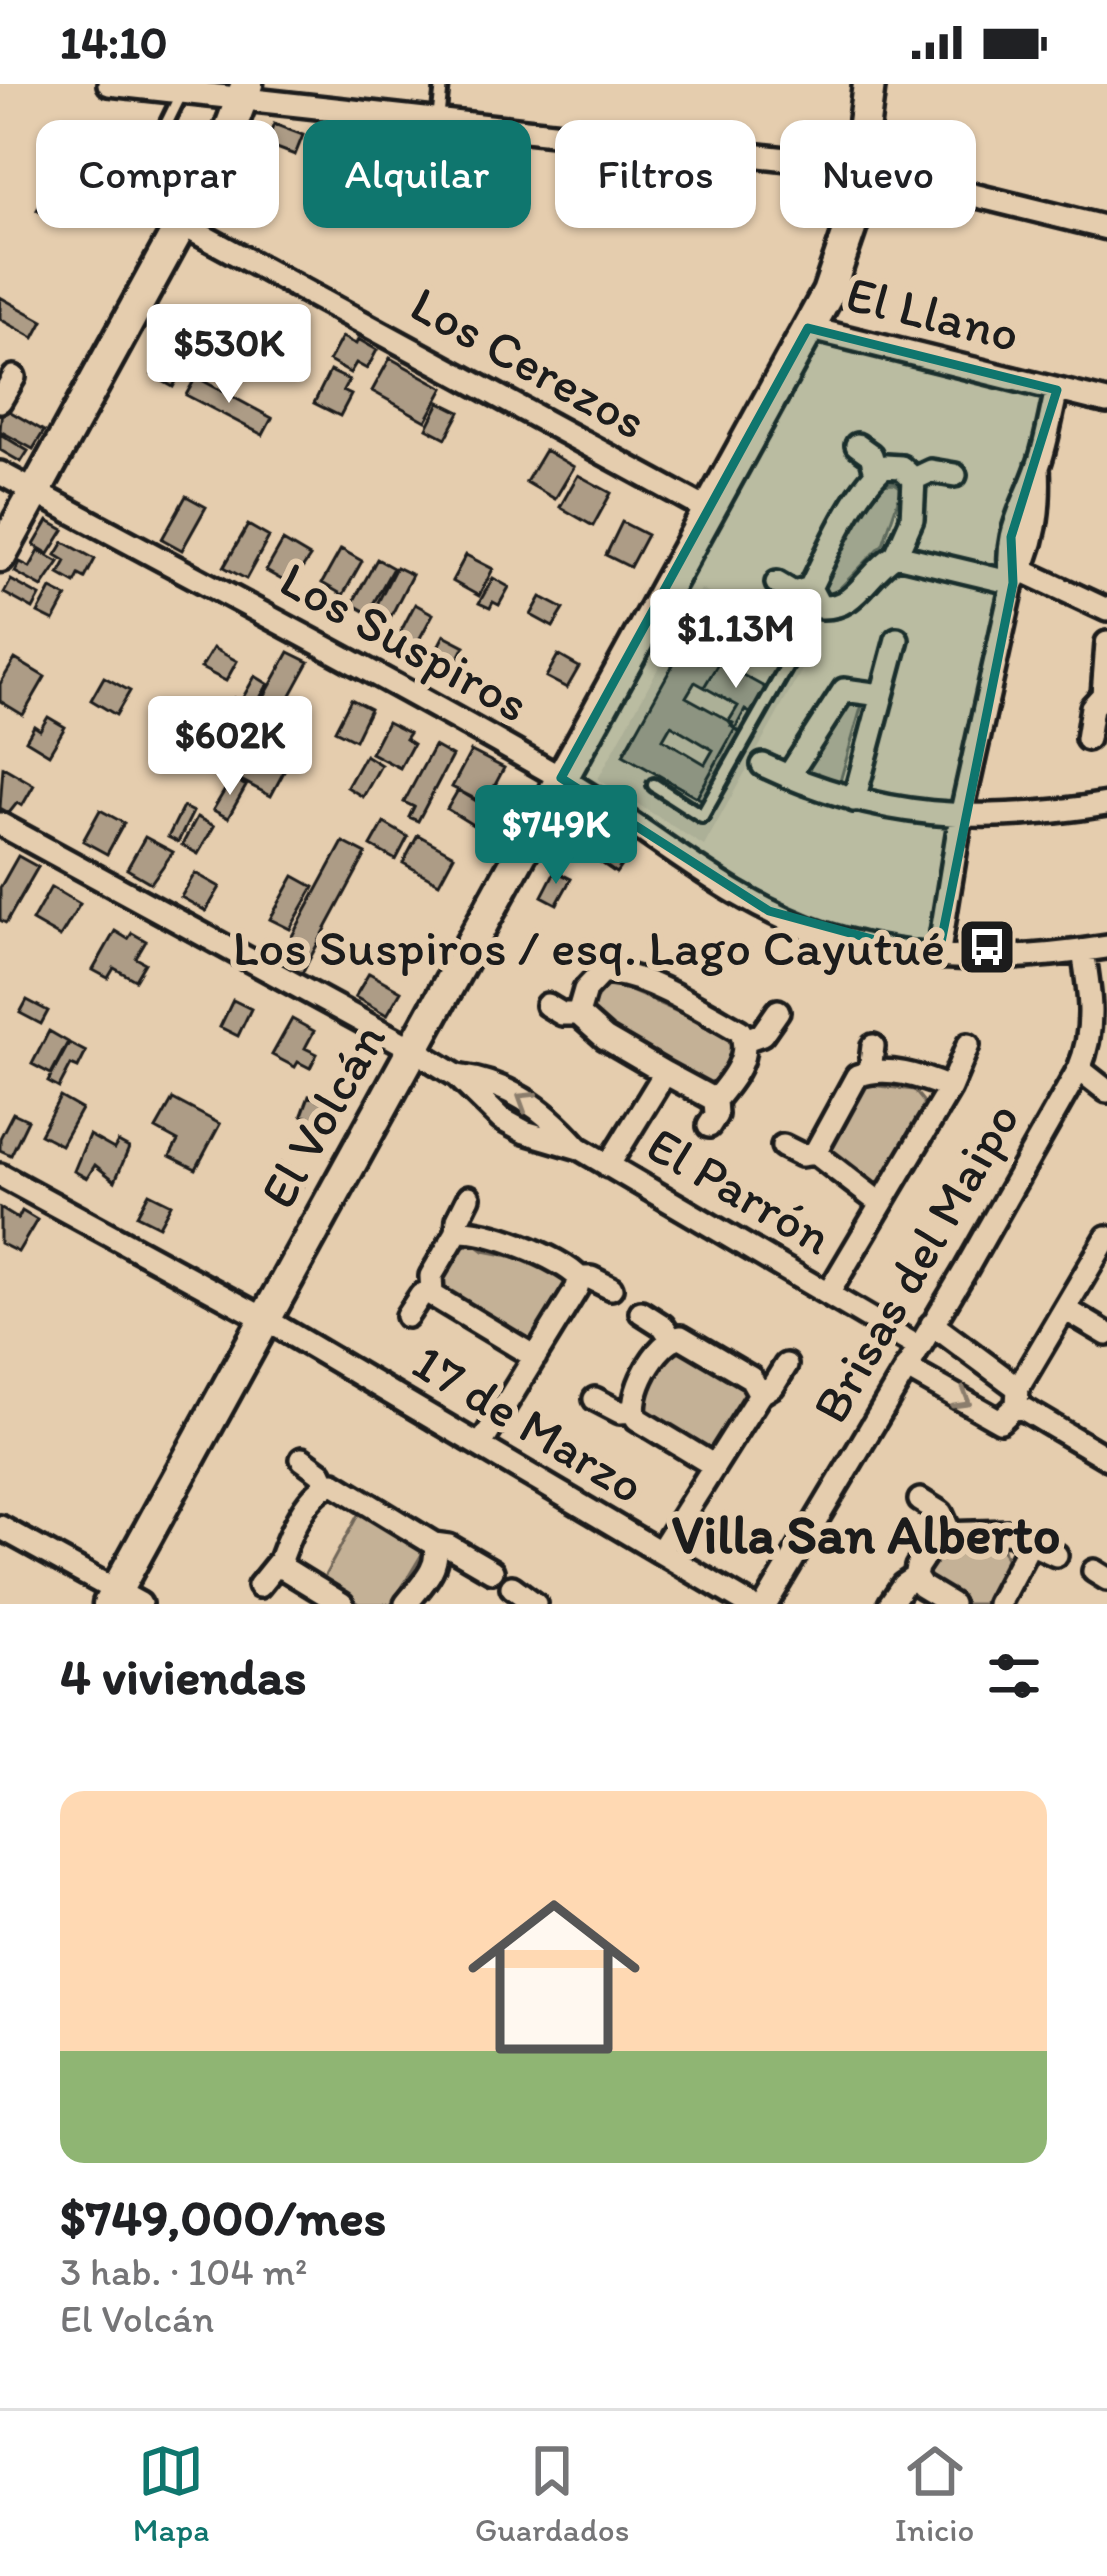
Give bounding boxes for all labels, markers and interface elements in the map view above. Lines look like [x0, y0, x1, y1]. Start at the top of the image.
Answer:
text: 14:10 [60, 15, 168, 69]
chip: Comprar [36, 120, 279, 228]
chip: Alquilar [303, 120, 531, 228]
chip: Filtros [555, 120, 756, 228]
chip: Nuevo [780, 120, 976, 228]
street label: El Llano [840, 263, 1025, 364]
street label: Los Cerezos [401, 273, 657, 452]
pin: $530K [145, 304, 313, 406]
text: $530K [174, 319, 284, 366]
street label: Los Suspiros [270, 548, 539, 735]
pin: $1.13M [638, 589, 834, 691]
text: $1.13M [677, 604, 795, 651]
pin: $602K [146, 696, 314, 798]
text: $602K [175, 711, 285, 758]
pin: $749K [472, 785, 640, 887]
text: $749K [502, 800, 610, 847]
bus stop icon: Los Suspiros / esq. Lago Cayutué [956, 916, 1018, 978]
place label: Los Suspiros / esq. Lago Cayutué [232, 917, 945, 978]
street label: El Volcán [247, 1012, 398, 1218]
street label: Brisas del Maipo [799, 1091, 1032, 1433]
one-way arrow [516, 1092, 538, 1114]
street label: El Parrón [637, 1113, 843, 1267]
street label: 17 de Marzo [402, 1331, 655, 1516]
one-way arrow [950, 1386, 972, 1409]
district label: Villa San Alberto [672, 1502, 1060, 1567]
icon: filters [981, 1643, 1047, 1709]
text: 4 viviendas [60, 1646, 306, 1707]
icon: home [446, 1869, 662, 2085]
text: $749,000/mes [60, 2187, 386, 2248]
text: 3 hab. · 104 m² [60, 2248, 307, 2295]
text: El Volcán [60, 2295, 214, 2342]
tab: Mapa [133, 2438, 209, 2549]
tab: Guardados [475, 2438, 629, 2549]
tab: Inicio [895, 2438, 974, 2549]

